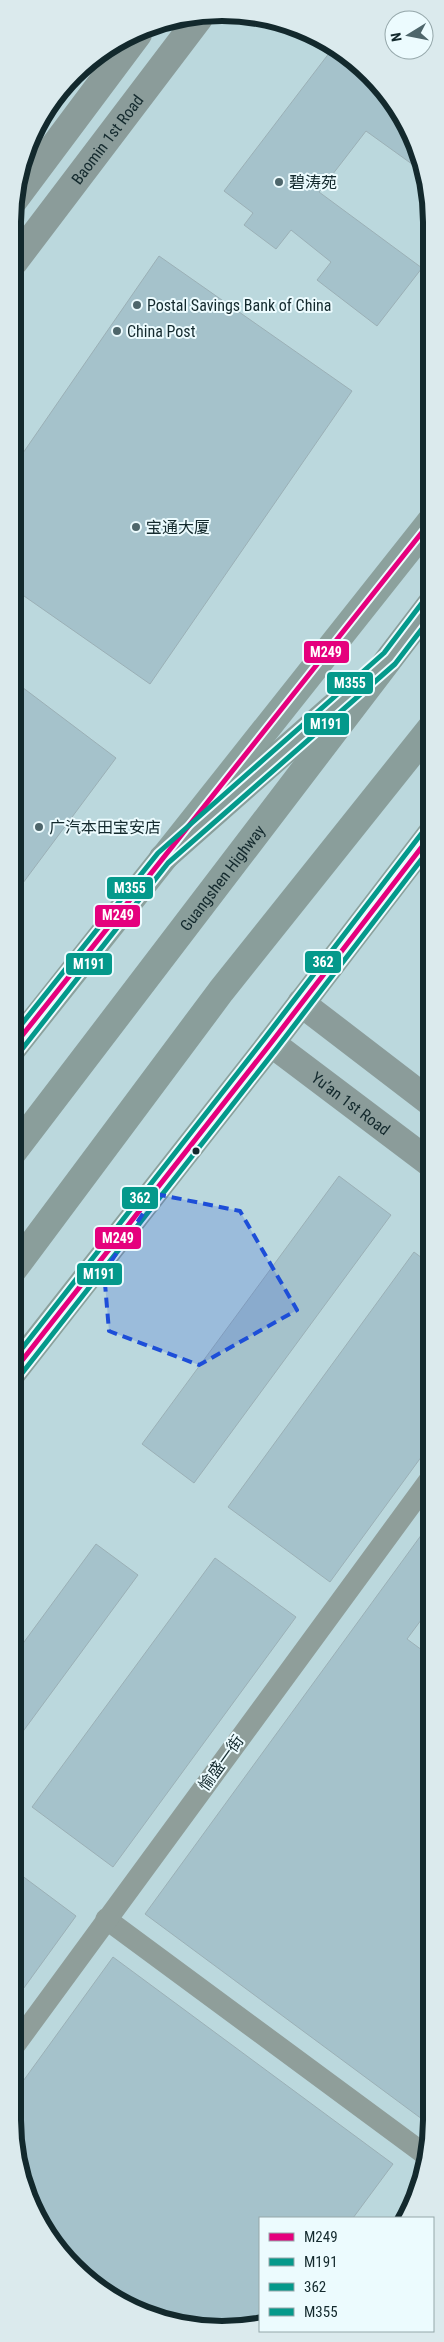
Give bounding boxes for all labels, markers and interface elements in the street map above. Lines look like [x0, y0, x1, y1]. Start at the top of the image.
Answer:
north arrow [384, 10, 434, 60]
text: N [388, 32, 405, 43]
street label: Baomin 1st Road [67, 91, 147, 188]
place label: 碧涛苑 [289, 173, 337, 192]
marker: 碧涛苑 [273, 176, 285, 188]
place label: Postal Savings Bank of China [147, 296, 331, 315]
marker: Postal Savings Bank of China [131, 299, 143, 311]
place label: China Post [127, 322, 196, 341]
marker: China Post [111, 325, 123, 337]
place label: 宝通大厦 [146, 518, 210, 537]
marker: 宝通大厦 [130, 521, 142, 533]
line badge: M249 [303, 640, 350, 664]
text: M249 [310, 644, 342, 660]
line badge: M355 [326, 671, 374, 695]
text: M355 [334, 675, 366, 691]
line badge: M191 [303, 712, 350, 736]
text: M191 [310, 716, 342, 732]
place label: 广汽本田宝安店 [49, 818, 161, 837]
marker: 广汽本田宝安店 [33, 821, 45, 833]
street label: Guangshen Highway [176, 821, 269, 934]
line badge: M355 [106, 876, 154, 900]
text: M355 [114, 880, 146, 896]
line badge: M249 [94, 904, 141, 928]
text: M249 [102, 907, 134, 923]
line badge: 362 [304, 950, 342, 974]
line badge: M191 [65, 952, 113, 976]
text: 362 [312, 954, 334, 970]
text: M191 [73, 956, 105, 972]
street label: Yu’an 1st Road [308, 1068, 394, 1139]
unlabelled marker [191, 1146, 201, 1156]
line badge: 362 [121, 1186, 159, 1210]
text: 362 [129, 1190, 151, 1206]
line badge: M249 [94, 1226, 142, 1250]
text: M249 [102, 1230, 134, 1246]
line badge: M191 [76, 1262, 123, 1286]
text: M191 [83, 1266, 115, 1282]
street label: 愉盛一街 [195, 1732, 247, 1794]
legend [259, 2217, 434, 2332]
text: M249 [304, 2228, 338, 2246]
text: M191 [304, 2253, 338, 2271]
text: 362 [304, 2278, 326, 2296]
text: M355 [304, 2303, 338, 2321]

